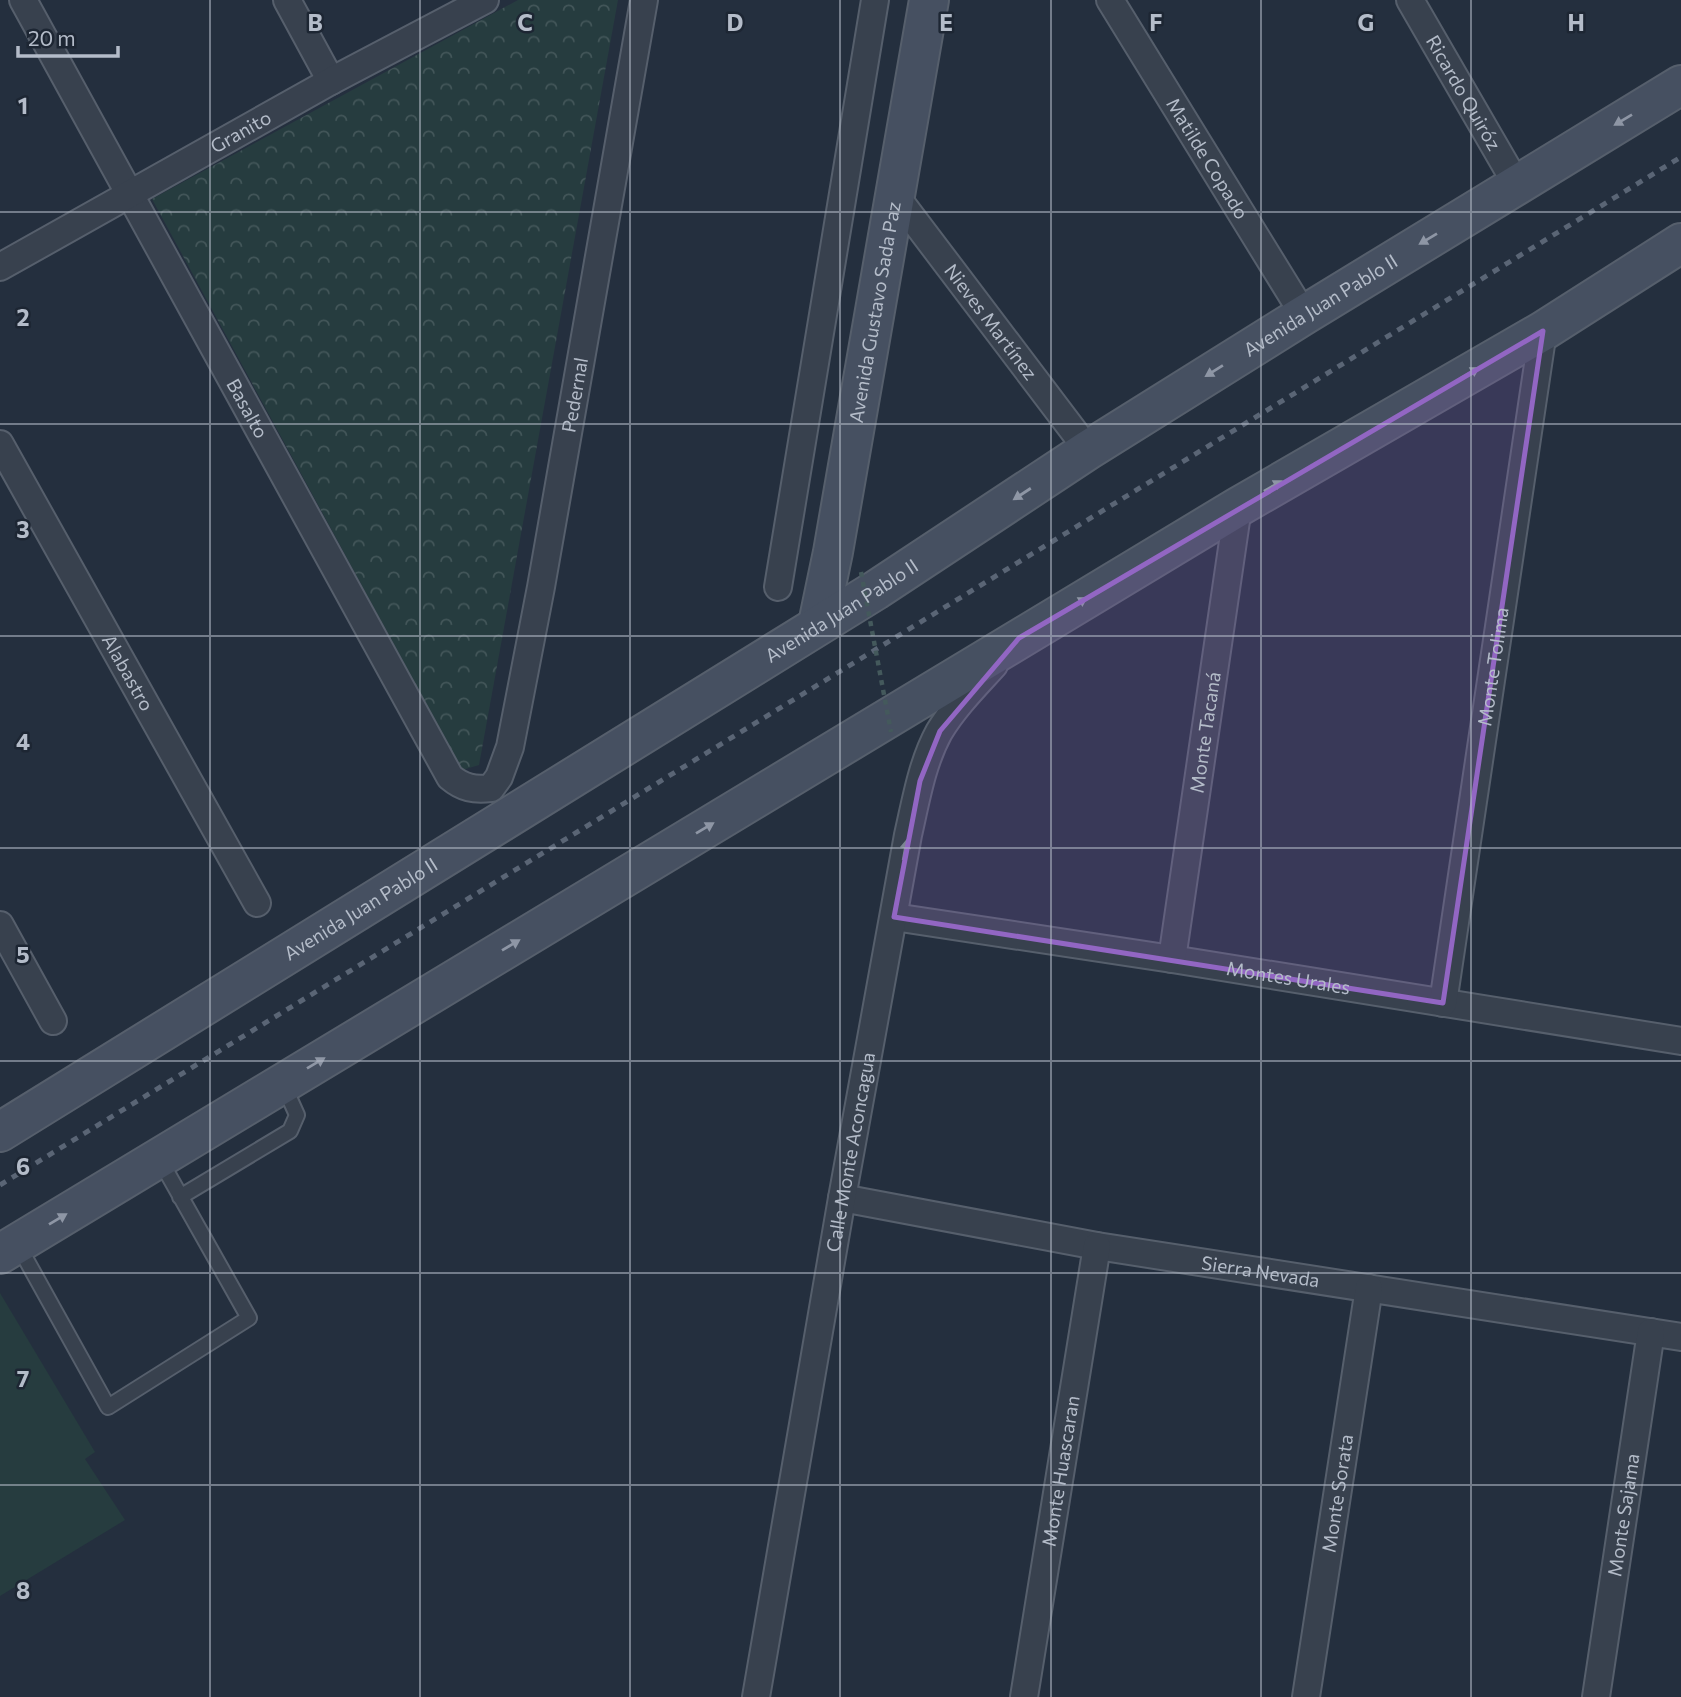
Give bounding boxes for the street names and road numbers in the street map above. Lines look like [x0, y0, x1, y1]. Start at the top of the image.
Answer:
street label: Ricardo Quiróz [1422, 31, 1506, 154]
street label: Matilde Copado [1162, 93, 1254, 223]
street label: Granito [206, 105, 275, 158]
street label: Avenida Gustavo Sada Paz [844, 200, 905, 425]
street label: Avenida Juan Pablo II [1239, 249, 1401, 361]
street label: Nieves Martínez [940, 259, 1043, 384]
street label: Pedernal [556, 356, 592, 434]
street label: Basalto [222, 374, 274, 442]
street label: Avenida Juan Pablo II [761, 553, 922, 667]
street label: Monte Tolima [1472, 606, 1513, 728]
street label: Alabastro [98, 630, 159, 715]
street label: Monte Tacaná [1184, 670, 1225, 794]
street label: Avenida Juan Pablo II [279, 852, 441, 965]
street label: Montes Urales [1225, 956, 1352, 999]
street label: Calle Monte Aconcagua [821, 1050, 879, 1254]
street label: Sierra Nevada [1200, 1250, 1321, 1292]
street label: Monte Huascaran [1037, 1394, 1084, 1548]
street label: Monte Sorata [1316, 1433, 1357, 1554]
street label: Monte Sajama [1602, 1452, 1644, 1578]

